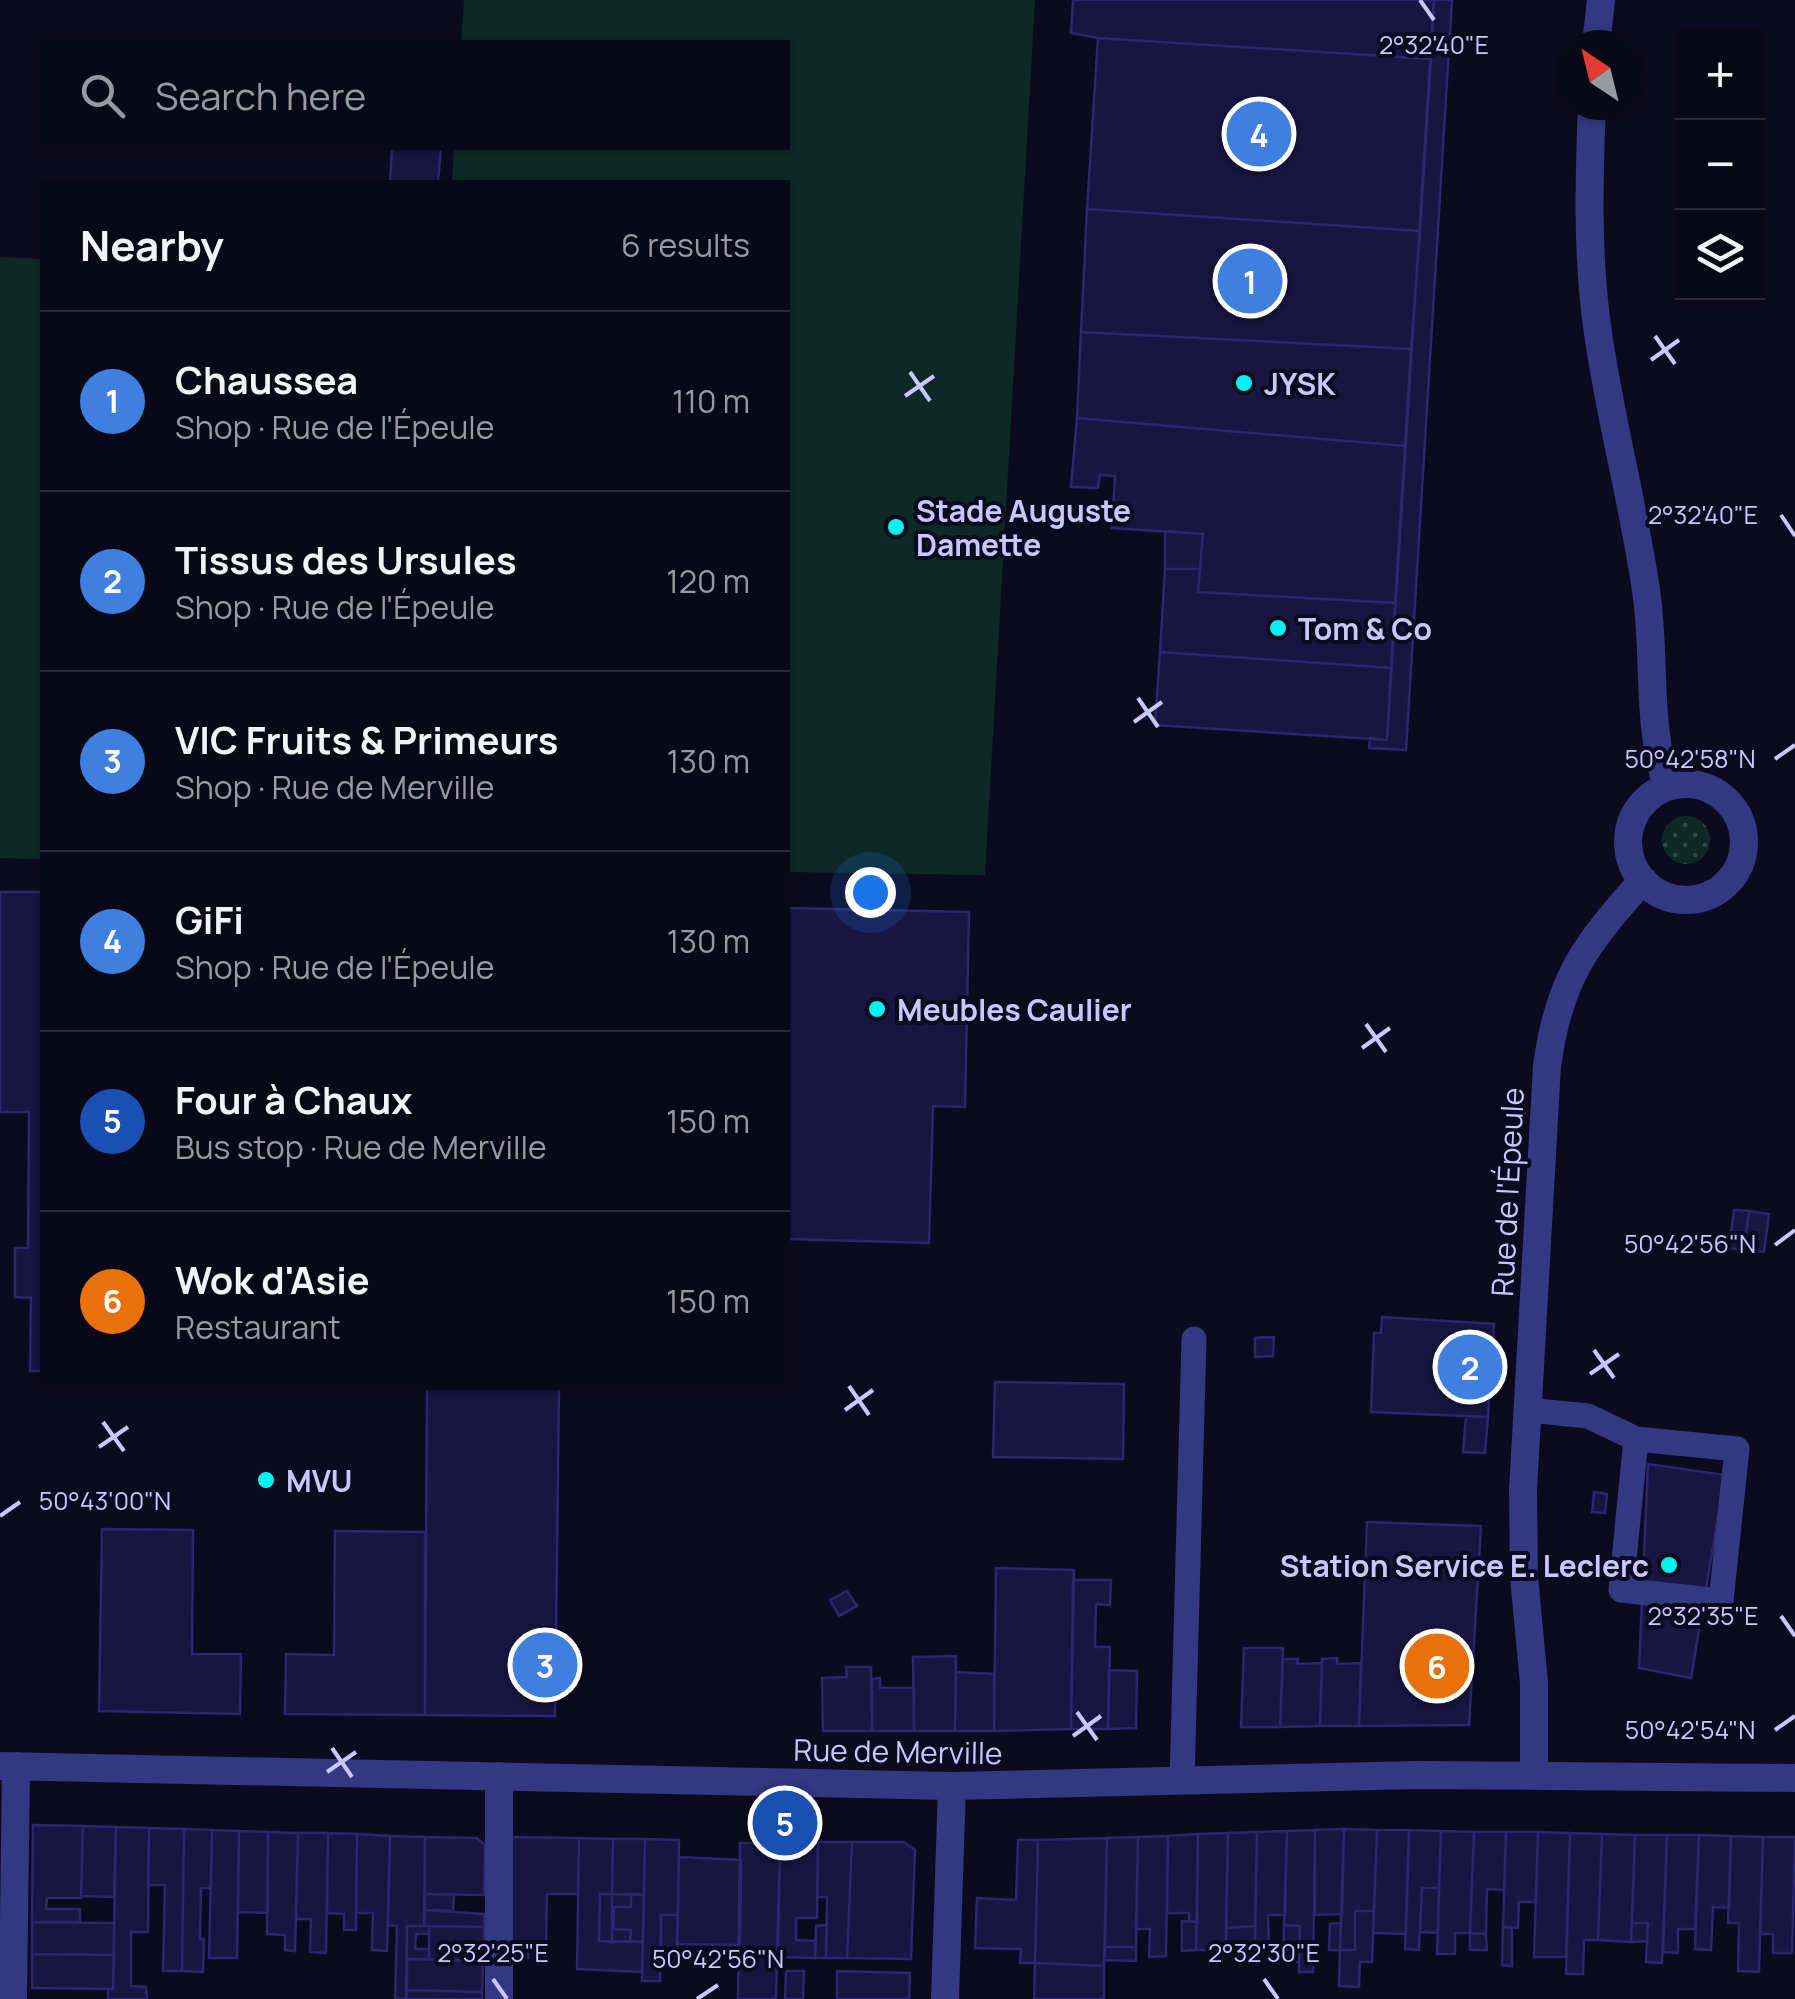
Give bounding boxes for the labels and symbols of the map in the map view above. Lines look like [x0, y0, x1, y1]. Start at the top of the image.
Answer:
text: 2°32'40"E [1379, 27, 1489, 62]
north arrow [1555, 30, 1645, 120]
pin: 4 [1226, 96, 1292, 172]
pin: 1 [1218, 244, 1282, 318]
place label: JYSK [1264, 363, 1336, 404]
marker: JYSK [1233, 372, 1255, 394]
place label: Stade Auguste Damette [916, 490, 1131, 565]
text: 2°32'40"E [1648, 497, 1758, 532]
marker: Stade Auguste Damette [885, 516, 907, 538]
place label: Tom & Co [1298, 608, 1432, 649]
marker: Tom & Co [1267, 617, 1289, 639]
text: 50°42'58"N [1624, 741, 1756, 776]
your location [845, 867, 896, 918]
place label: Meubles Caulier [897, 989, 1132, 1030]
marker: Meubles Caulier [866, 998, 888, 1020]
street label: Rue de l'Épeule [1481, 1087, 1533, 1297]
text: 50°42'56"N [1624, 1226, 1756, 1261]
pin: 2 [1438, 1330, 1502, 1404]
place label: MVU [286, 1460, 352, 1501]
marker: MVU [255, 1469, 277, 1491]
text: 50°43'00"N [39, 1483, 171, 1518]
place label: Station Service E. Leclerc [1280, 1545, 1649, 1586]
marker: Station Service E. Leclerc [1658, 1554, 1680, 1576]
text: 2°32'35"E [1647, 1598, 1759, 1633]
pin: 3 [512, 1628, 578, 1702]
pin: 6 [1404, 1628, 1470, 1704]
text: 50°42'54"N [1625, 1712, 1755, 1747]
street label: Rue de Merville [793, 1729, 1003, 1773]
pin: 5 [752, 1786, 818, 1860]
text: 2°32'25"E [437, 1935, 549, 1970]
text: 2°32'30"E [1208, 1935, 1320, 1970]
text: 50°42'56"N [652, 1941, 784, 1976]

